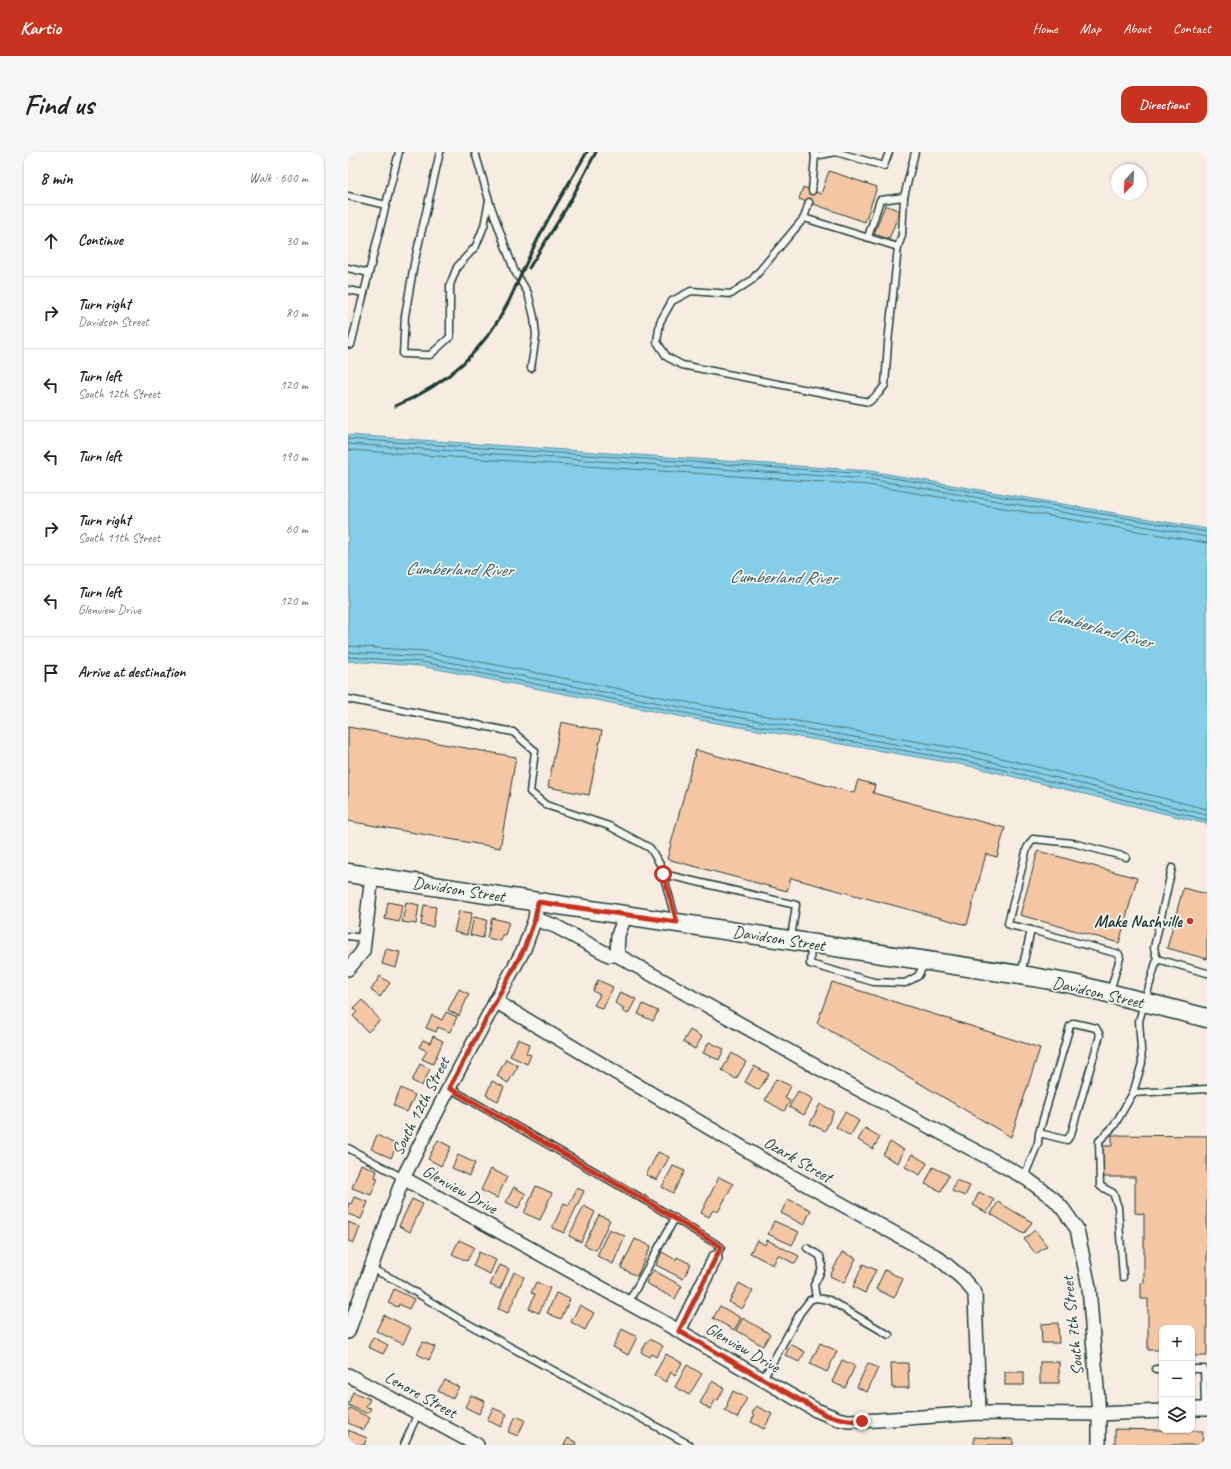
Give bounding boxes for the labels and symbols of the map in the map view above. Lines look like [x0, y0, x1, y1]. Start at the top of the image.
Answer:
north arrow [1111, 164, 1147, 200]
water label: Cumberland River [405, 557, 515, 581]
water label: Cumberland River [729, 565, 839, 589]
water label: Cumberland River [1046, 603, 1157, 654]
route start [654, 865, 672, 883]
street label: Davidson Street [412, 872, 509, 907]
place label: Make Nashville [1094, 911, 1183, 932]
marker: Make Nashville [1185, 916, 1195, 926]
street label: Davidson Street [732, 921, 829, 956]
street label: Davidson Street [1050, 972, 1148, 1014]
street label: South 12th Street [387, 1052, 455, 1159]
street label: Ozark Street [760, 1132, 838, 1189]
street label: Glenview Drive [419, 1160, 502, 1219]
street label: South 7th Street [1057, 1273, 1088, 1377]
street label: Glenview Drive [702, 1318, 785, 1378]
street label: Lenore Street [381, 1366, 462, 1424]
route end [853, 1412, 871, 1430]

